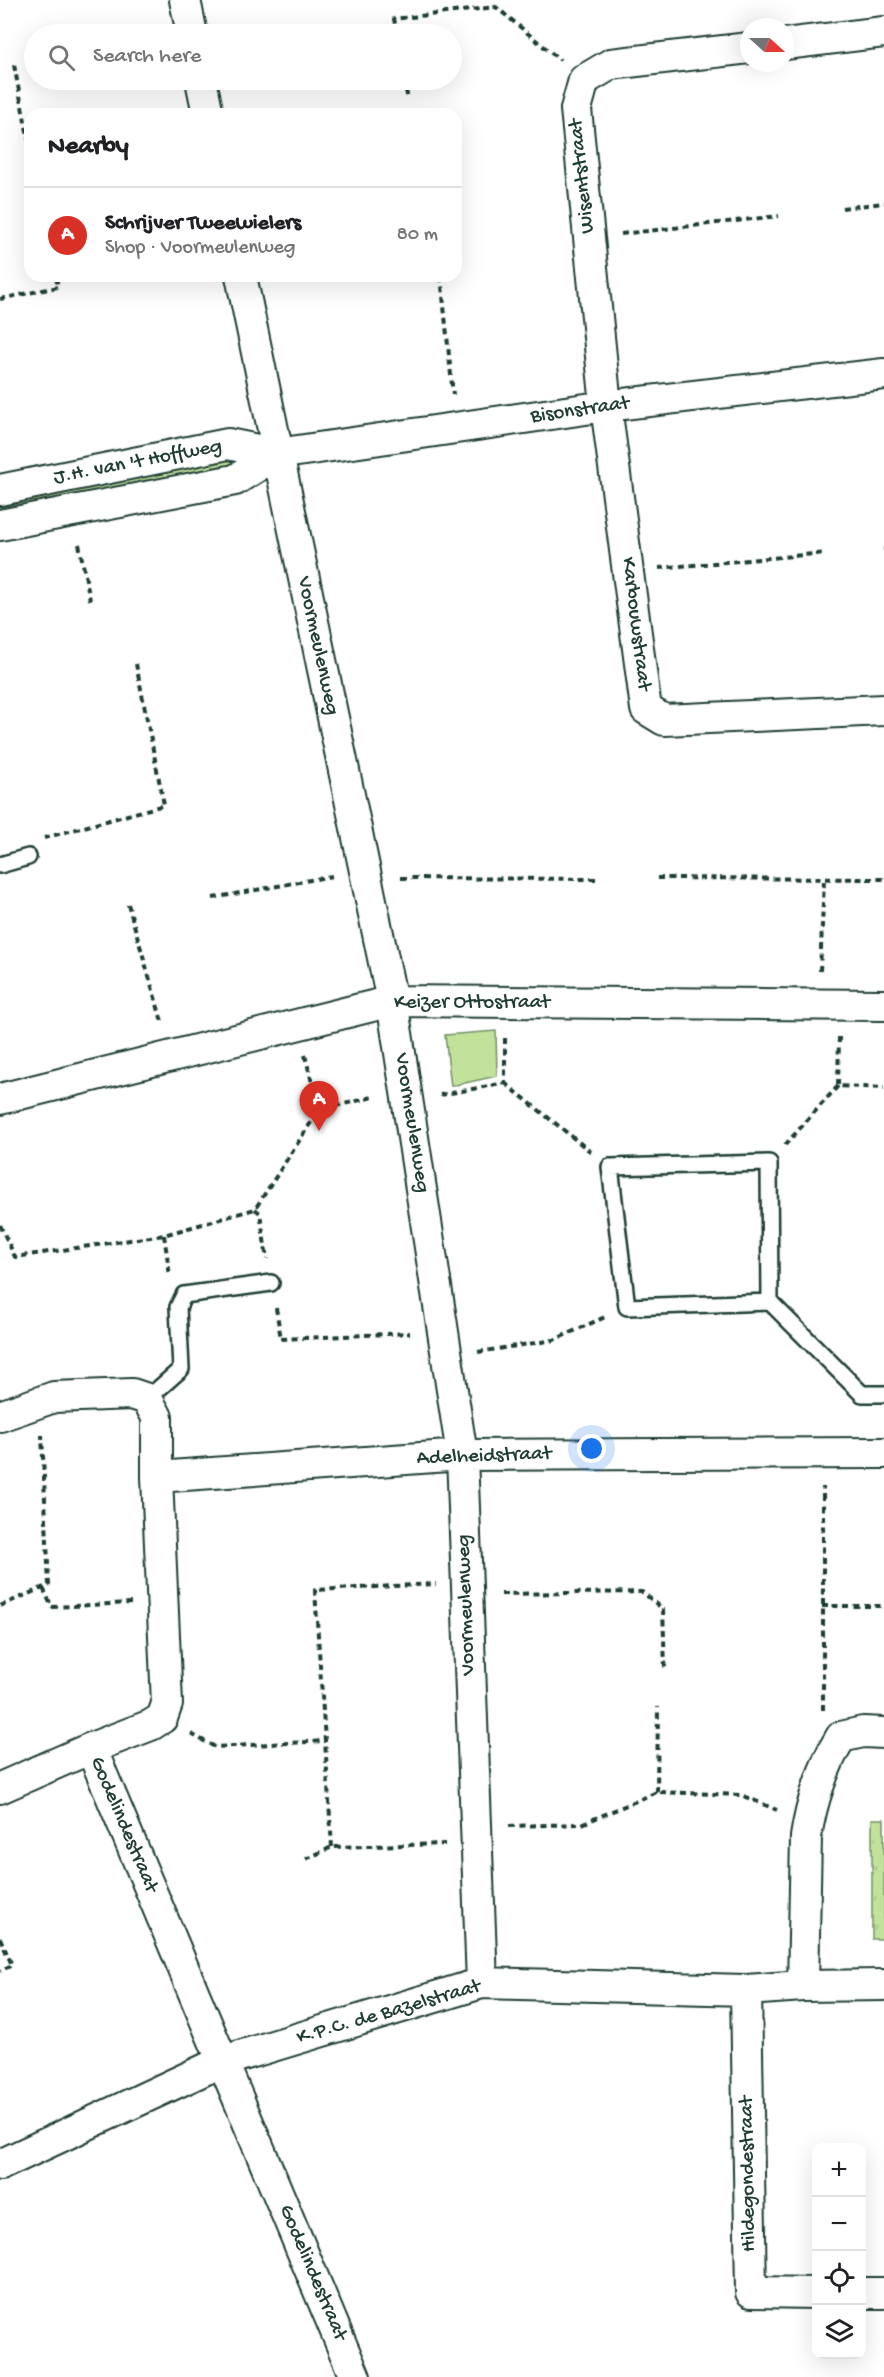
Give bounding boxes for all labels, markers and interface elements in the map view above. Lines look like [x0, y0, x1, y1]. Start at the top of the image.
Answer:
north arrow [740, 18, 794, 72]
search box [24, 24, 462, 90]
icon: search [45, 41, 78, 74]
text: Search here [93, 44, 201, 70]
street label: Wisentstraat [564, 115, 601, 235]
text: Nearby [48, 132, 129, 163]
text: Schrijver Tweewielers [105, 211, 301, 237]
text: A [62, 224, 73, 247]
text: 80 m [397, 224, 438, 247]
text: Shop · Voormeulenweg [105, 237, 295, 260]
street label: Bisonstraat [528, 391, 633, 430]
street label: J.H. van 't Hoffweg [52, 434, 224, 492]
street label: Karbouwstraat [614, 556, 656, 695]
street label: Voormeulenweg [290, 573, 344, 718]
street label: Keizer Ottostraat [394, 991, 552, 1016]
street label: Voormeulenweg [387, 1050, 434, 1195]
pin: A [300, 1082, 338, 1131]
your location [577, 1434, 606, 1463]
street label: Adelheidstraat [416, 1442, 554, 1472]
street label: Voormeulenweg [452, 1534, 482, 1677]
street label: Godelindestraat [83, 1753, 164, 1899]
street label: K.P.C. de Bazelstraat [294, 1974, 486, 2051]
street label: Hildegondestraat [735, 2093, 763, 2252]
map controls [812, 2143, 866, 2359]
button: + [812, 2143, 866, 2197]
button: − [812, 2197, 866, 2251]
street label: Godelindestraat [272, 2201, 353, 2347]
button: locate [812, 2251, 866, 2305]
button: layers [812, 2305, 866, 2359]

